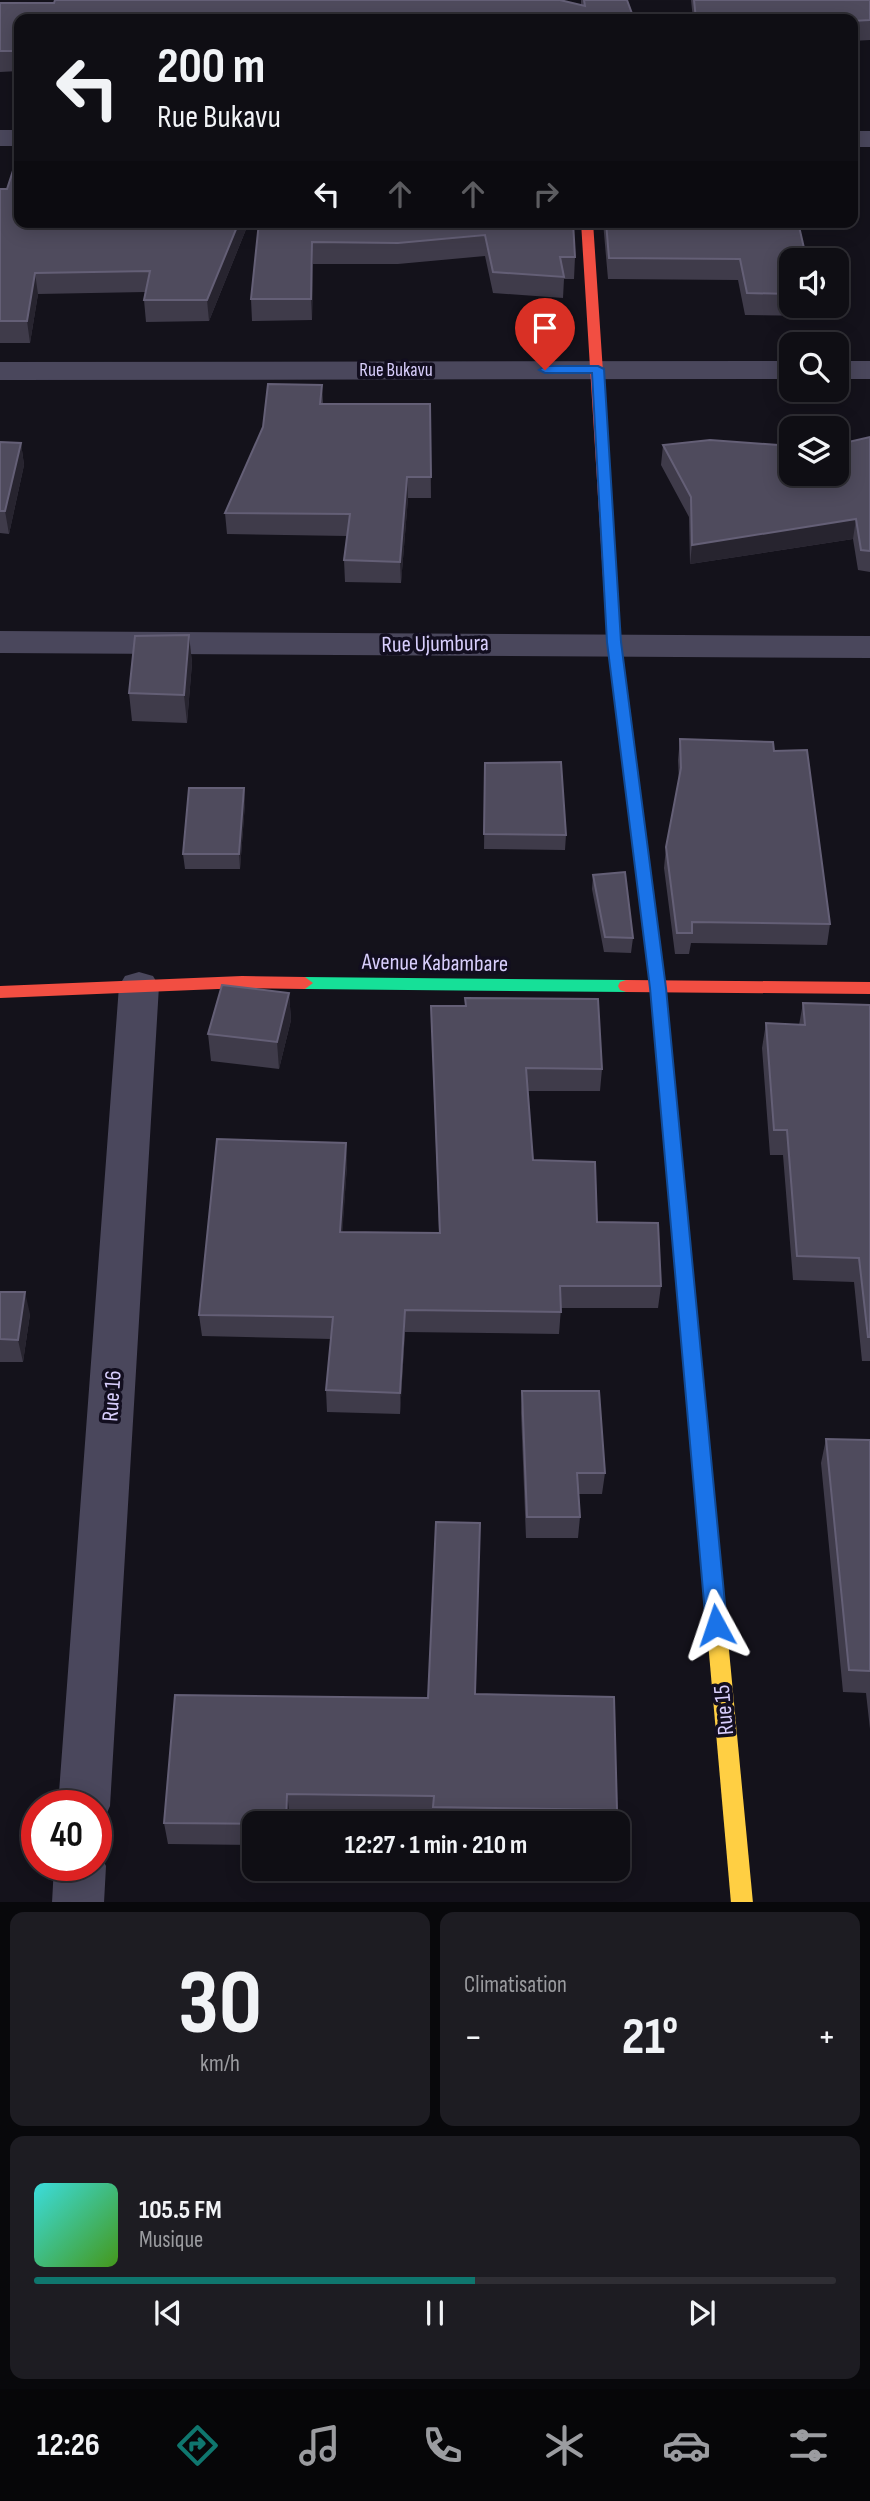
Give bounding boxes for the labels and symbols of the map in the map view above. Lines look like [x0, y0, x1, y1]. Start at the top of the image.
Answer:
pin [515, 298, 575, 370]
street label: Rue Bukavu [359, 359, 433, 382]
street label: Rue Ujumbura [381, 629, 489, 659]
street label: Avenue Kabambare [361, 948, 508, 978]
street label: Rue 16 [96, 1369, 128, 1423]
position arrow [679, 1588, 753, 1662]
street label: Rue 15 [708, 1684, 740, 1736]
speed limit sign: 40 [21, 1790, 112, 1881]

